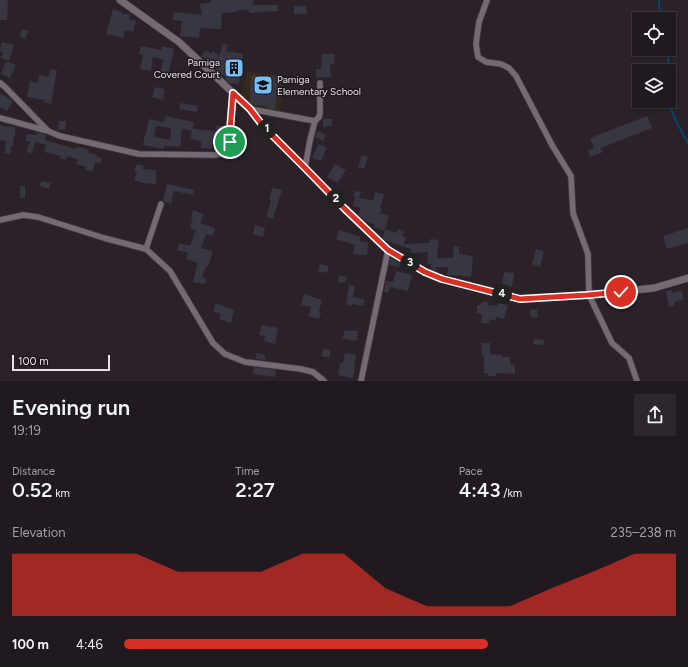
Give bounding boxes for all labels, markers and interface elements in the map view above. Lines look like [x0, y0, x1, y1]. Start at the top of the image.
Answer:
map controls [632, 12, 676, 108]
button: locate [632, 12, 676, 56]
place label: Pamiga Covered Court [154, 56, 220, 81]
building icon: Pamiga Covered Court [223, 57, 245, 79]
button: layers [632, 64, 676, 108]
place label: Pamiga Elementary School [277, 73, 361, 98]
school or university icon: Pamiga Elementary School [252, 74, 274, 96]
pin: 1 [257, 119, 277, 139]
text: 1 [265, 122, 269, 135]
pin [213, 125, 247, 159]
icon: arrive [219, 131, 241, 153]
pin: 2 [326, 189, 346, 209]
text: 2 [333, 192, 339, 205]
pin: 3 [400, 253, 420, 273]
text: 3 [407, 256, 413, 269]
pin [604, 275, 638, 309]
icon: check [610, 281, 632, 303]
pin: 4 [492, 284, 512, 304]
text: 4 [499, 287, 505, 300]
scale bar [12, 353, 110, 372]
text: 100 m [18, 355, 49, 368]
text: Evening run [12, 394, 130, 421]
button: share [634, 394, 676, 436]
text: 19:19 [12, 423, 41, 438]
text: Distance [12, 465, 55, 478]
text: Time [235, 465, 259, 478]
text: Pace [459, 465, 482, 478]
text: 0.52 [12, 478, 53, 502]
text: 2:27 [235, 478, 275, 502]
text: 4:43 [459, 478, 500, 502]
text: km [53, 487, 70, 500]
text: /km [500, 487, 522, 500]
text: Elevation [12, 525, 65, 540]
text: 235–238 m [610, 525, 676, 540]
text: 100 m [12, 637, 49, 652]
text: 4:46 [76, 637, 103, 652]

